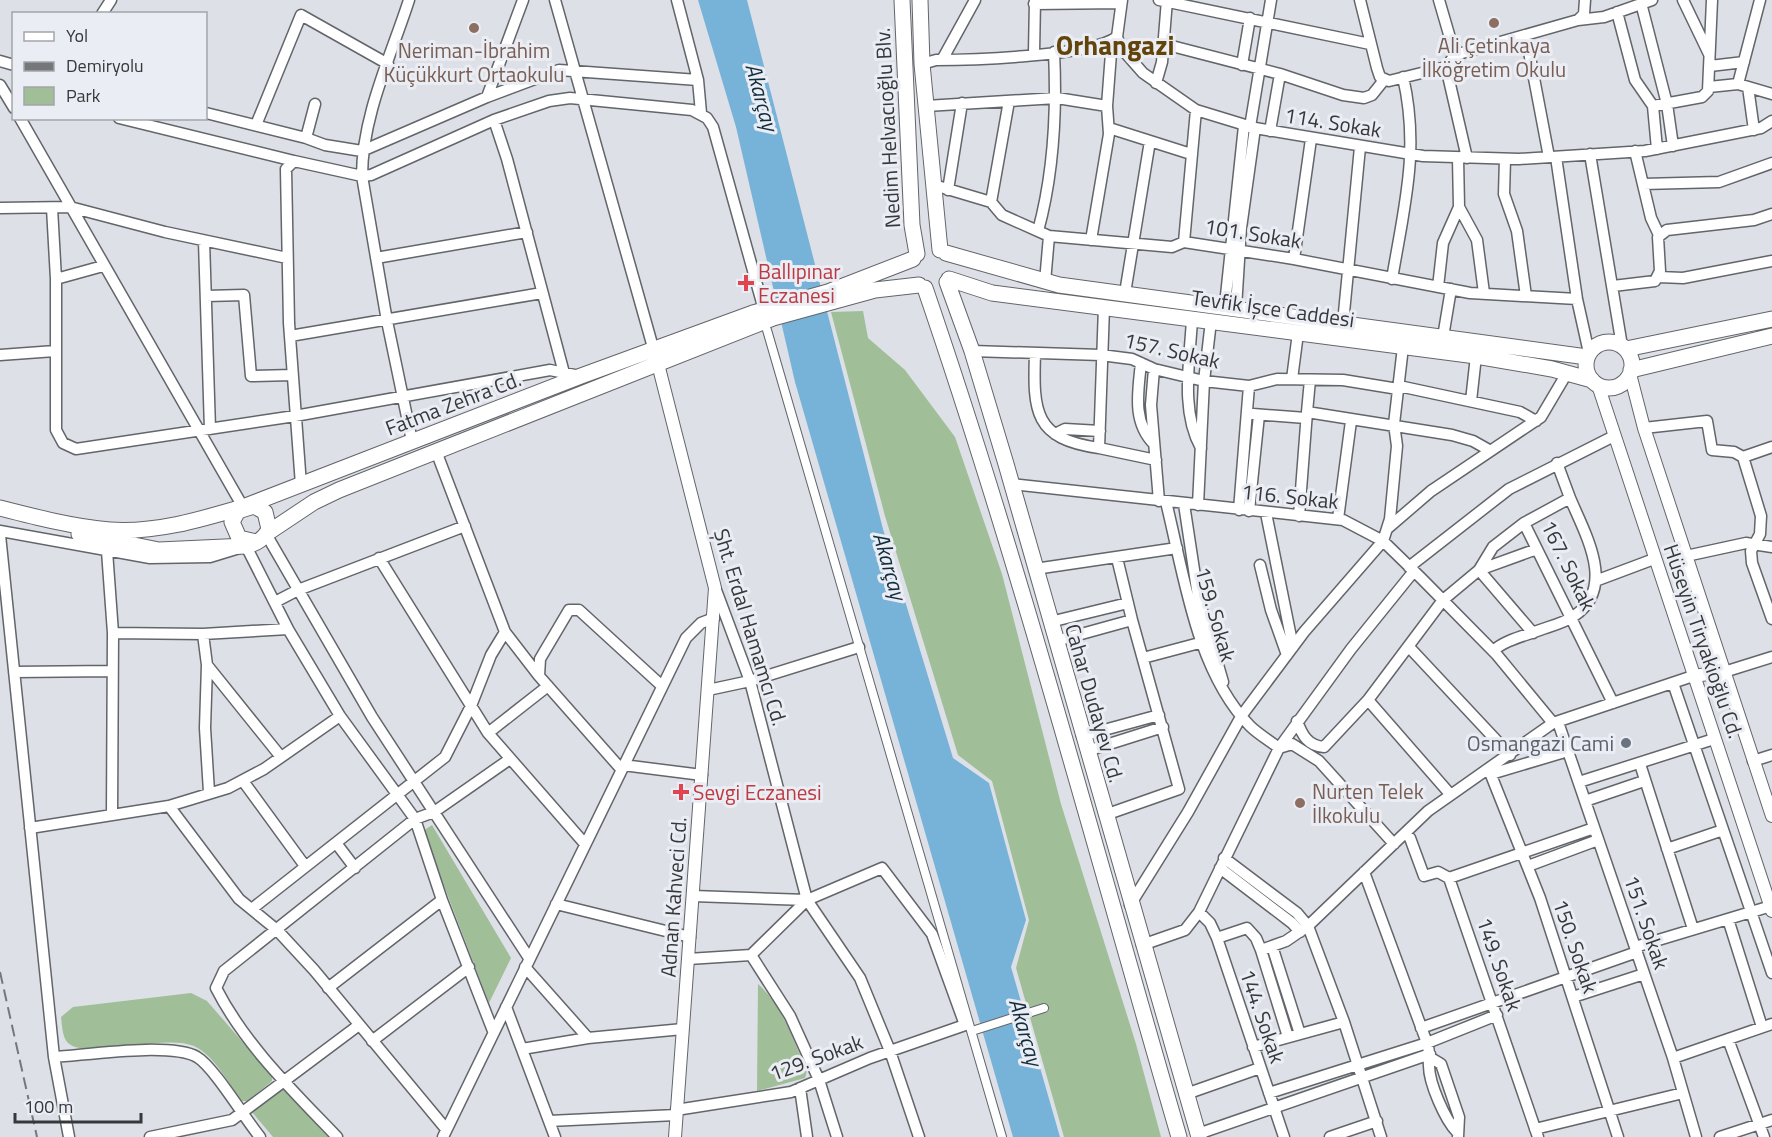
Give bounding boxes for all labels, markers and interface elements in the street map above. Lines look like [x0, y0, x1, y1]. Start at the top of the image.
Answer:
legend [12, 12, 207, 120]
marker: Ali Çetinkaya İlköğretim Okulu [1487, 16, 1501, 30]
marker: Neriman-İbrahim Küçükkurt Ortaokulu [467, 21, 481, 35]
text: Yol [66, 22, 88, 49]
district label: Orhangazi [1056, 24, 1174, 65]
street label: Nedim Helvacıoğlu Blv. [866, 27, 908, 229]
place label: Ali Çetinkaya İlköğretim Okulu [1422, 29, 1566, 85]
place label: Neriman-İbrahim Küçükkurt Ortaokulu [384, 34, 564, 90]
text: Demiryolu [66, 52, 144, 79]
water label: Akarçay [737, 59, 788, 138]
text: Park [66, 82, 101, 109]
street label: 114. Sokak [1282, 99, 1384, 145]
street label: 101. Sokak [1202, 210, 1304, 256]
place label: Ballıpınar Eczanesi [758, 255, 841, 311]
marker: Ballıpınar Eczanesi [739, 276, 753, 290]
street label: Tevfik İşce Caddesi [1189, 281, 1357, 335]
street label: 157. Sokak [1121, 323, 1223, 377]
street label: Fatma Zehra Cd. [380, 362, 526, 444]
street label: 116. Sokak [1240, 475, 1340, 517]
street label: 167. Sokak [1533, 514, 1605, 616]
street label: Şht. Erdal Hamamcı Cd. [706, 525, 796, 729]
water label: Akarçay [864, 528, 917, 607]
street label: Hüseyin Tiryakioğlu Cd. [1656, 540, 1752, 742]
street label: 159. Sokak [1187, 563, 1245, 665]
street label: Cahar Dudayev Cd. [1057, 620, 1133, 786]
place label: Osmangazi Cami [1467, 727, 1614, 759]
marker: Osmangazi Cami [1619, 736, 1633, 750]
place label: Nurten Telek İlkokulu [1312, 775, 1424, 831]
place label: Sevgi Eczanesi [693, 776, 822, 808]
marker: Sevgi Eczanesi [674, 785, 688, 799]
marker: Nurten Telek İlkokulu [1293, 796, 1307, 810]
street label: Adnan Kahveci Cd. [651, 816, 695, 978]
street label: 151. Sokak [1616, 871, 1678, 973]
street label: 150. Sokak [1545, 895, 1607, 997]
street label: 149. Sokak [1469, 913, 1531, 1015]
street label: 144. Sokak [1232, 965, 1294, 1067]
water label: Akarçay [1000, 994, 1053, 1073]
street label: 129. Sokak [765, 1025, 867, 1089]
scale bar [15, 1086, 141, 1124]
text: 100 m [24, 1093, 73, 1120]

